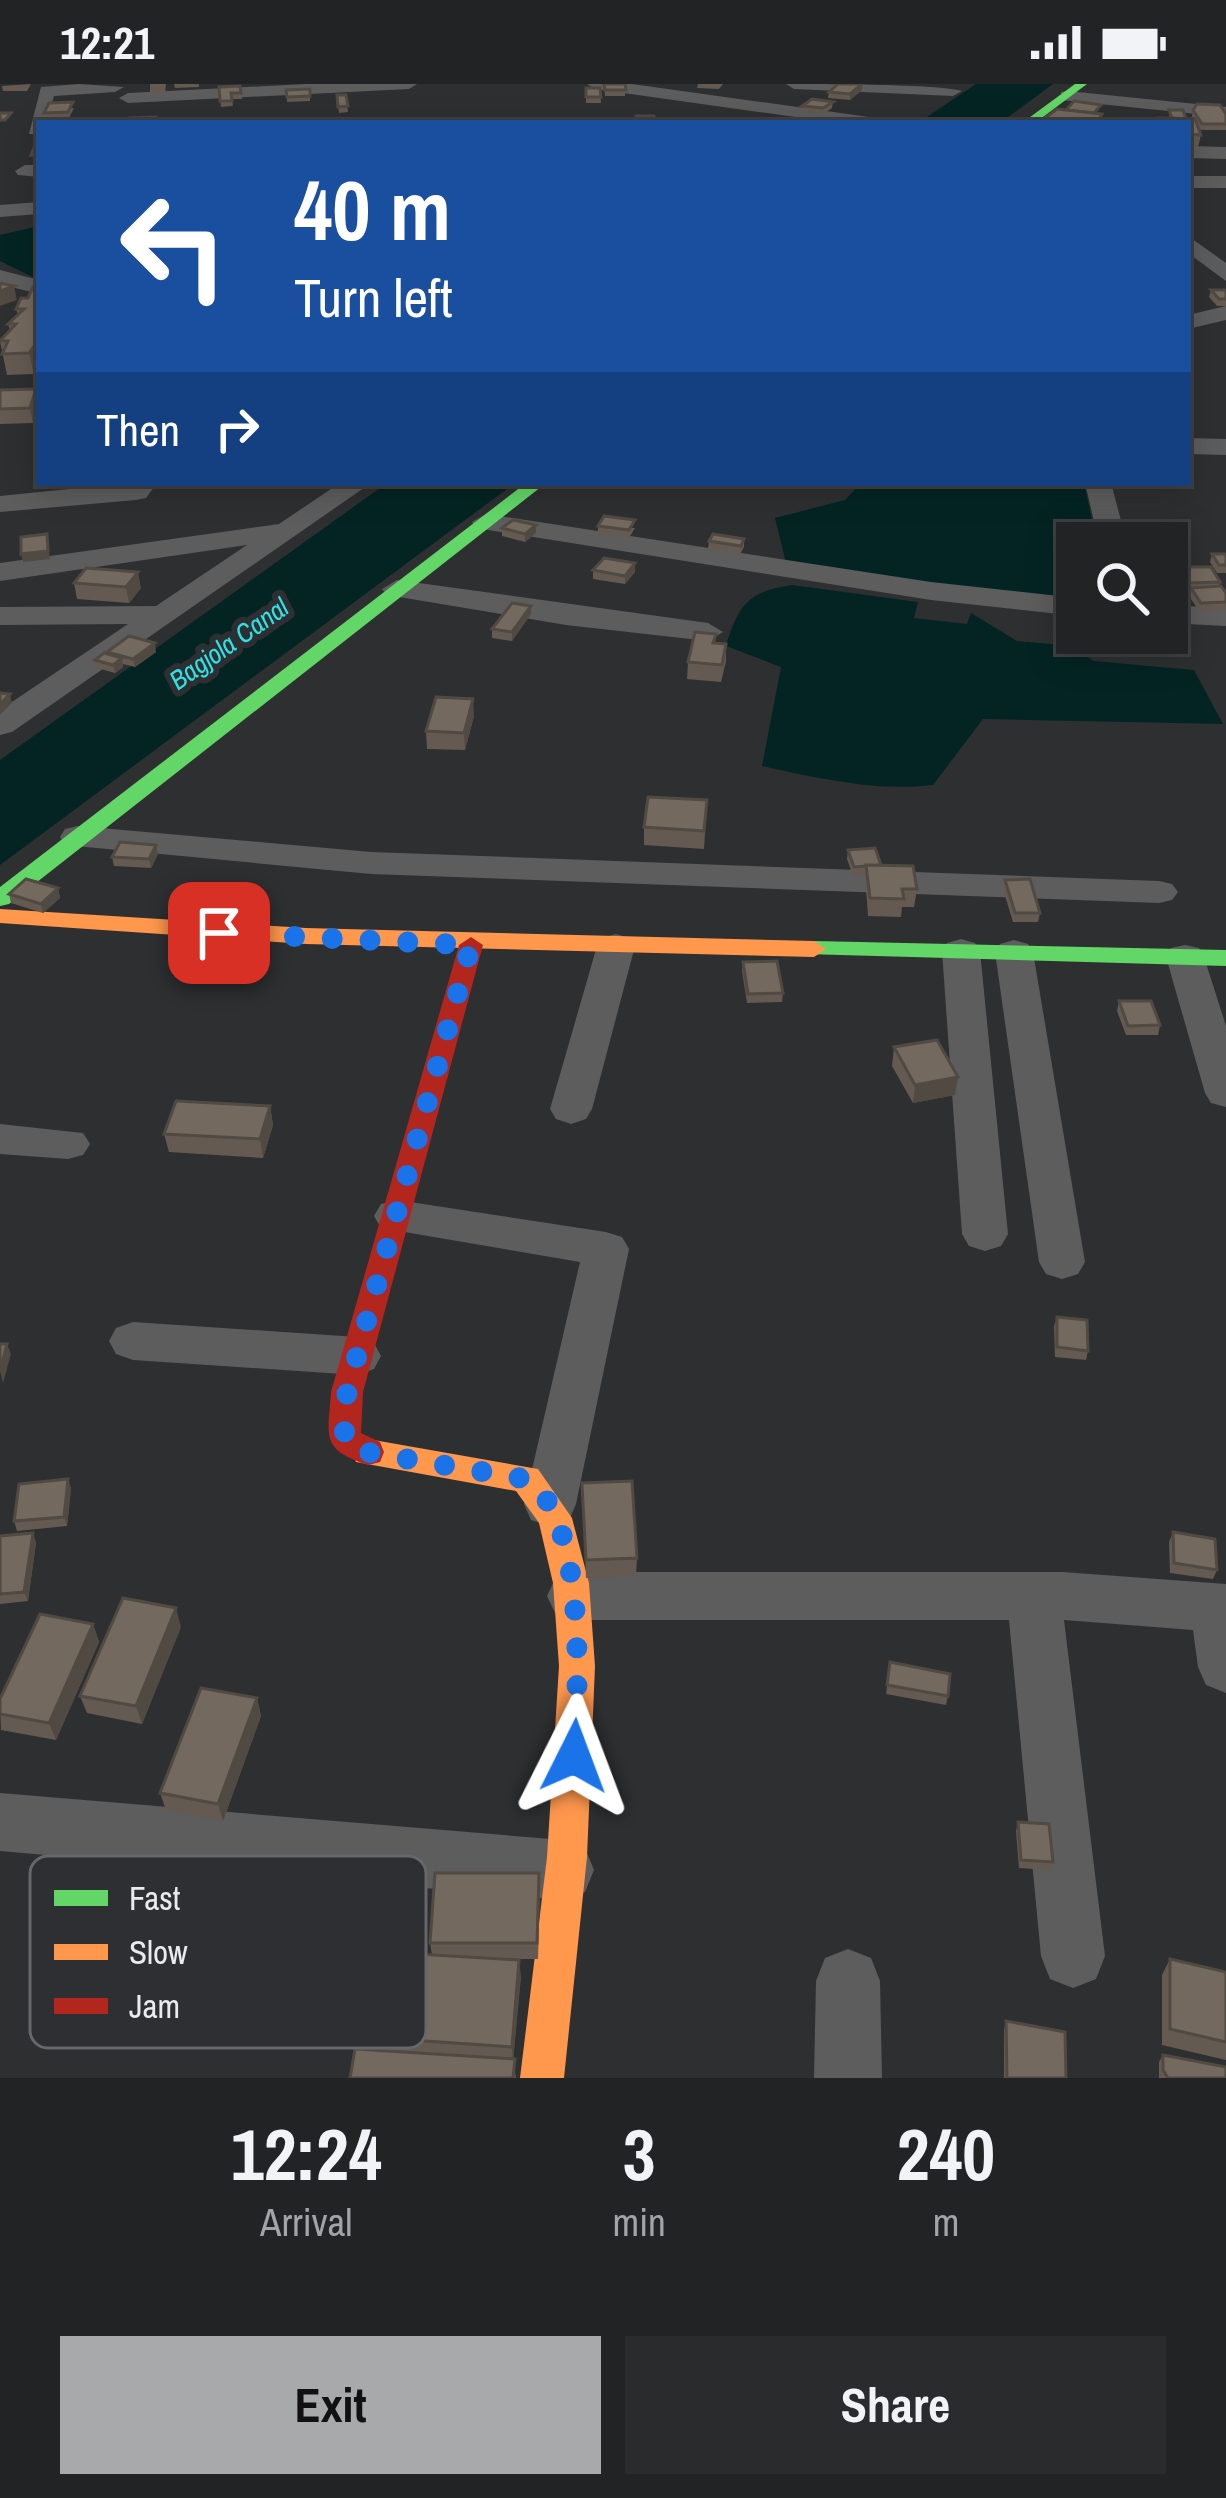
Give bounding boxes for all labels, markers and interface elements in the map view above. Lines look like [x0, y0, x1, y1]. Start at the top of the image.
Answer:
text: 12:21 [60, 12, 154, 73]
text: 40 m [294, 153, 451, 266]
icon: left [96, 168, 252, 324]
text: Turn left [294, 261, 453, 334]
icon: right [204, 396, 270, 462]
text: Then [96, 399, 180, 460]
map controls [1056, 522, 1188, 654]
button: search [1056, 522, 1188, 654]
water label: Bagjola Canal [162, 588, 296, 697]
pin [168, 882, 270, 984]
icon: arrive [186, 900, 252, 966]
position arrow [511, 1693, 637, 1819]
legend [30, 1856, 426, 2048]
text: Fast [129, 1876, 180, 1920]
text: Slow [129, 1930, 188, 1974]
text: Jam [129, 1984, 180, 2028]
text: 12:24 [231, 2105, 382, 2202]
text: 3 [623, 2105, 656, 2202]
text: 240 [897, 2105, 995, 2202]
text: Arrival [260, 2196, 352, 2248]
text: min [613, 2196, 666, 2248]
text: m [933, 2196, 959, 2248]
button: Exit [60, 2336, 601, 2474]
button: Share [625, 2336, 1166, 2474]

